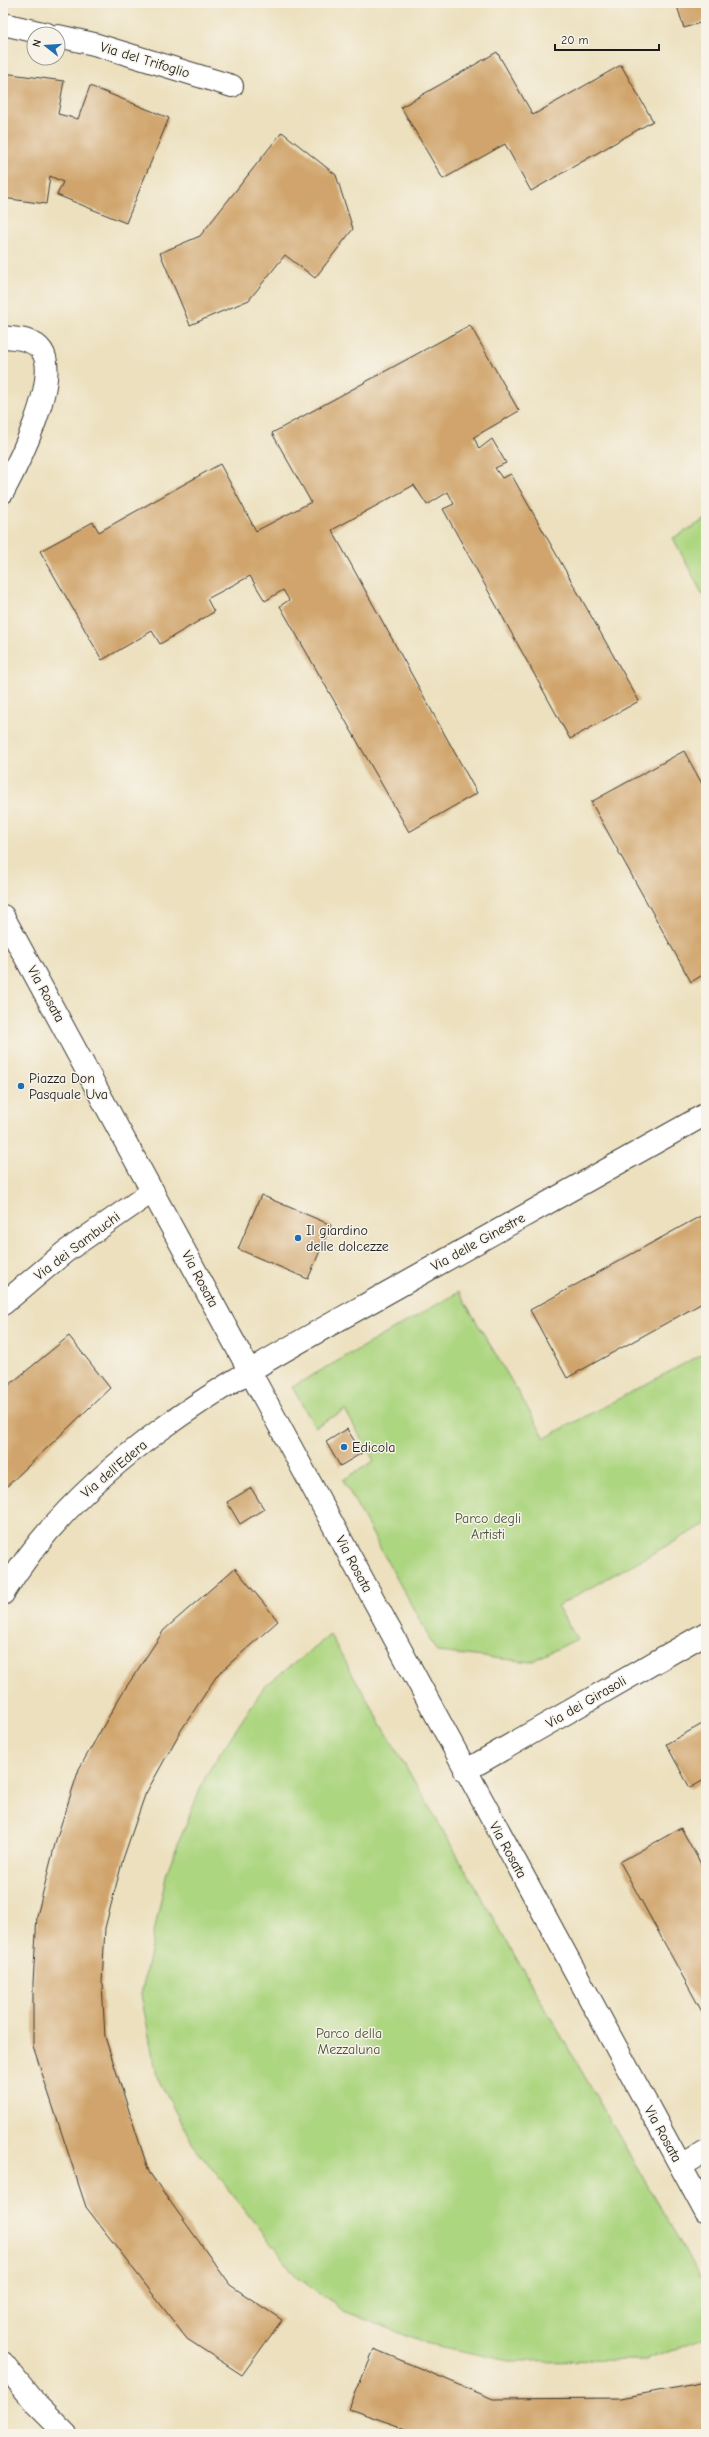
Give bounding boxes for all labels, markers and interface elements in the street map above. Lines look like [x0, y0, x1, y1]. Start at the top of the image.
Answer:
north arrow [26, 26, 66, 66]
scale bar [555, 26, 659, 52]
text: 20 m [561, 33, 589, 47]
text: N [30, 38, 44, 49]
street label: Via del Trifoglio [98, 38, 192, 82]
street label: Via Rosata [24, 963, 68, 1025]
place label: Piazza Don Pasquale Uva [29, 1070, 108, 1103]
marker: Piazza Don Pasquale Uva [16, 1081, 26, 1091]
street label: Via dei Sambuchi [31, 1208, 123, 1284]
street label: Via delle Ginestre [428, 1209, 528, 1275]
place label: Il giardino delle dolcezze [306, 1222, 389, 1255]
marker: Il giardino delle dolcezze [293, 1233, 303, 1243]
street label: Via Rosata [178, 1248, 222, 1310]
street label: Via dell'Edera [77, 1436, 151, 1502]
place label: Edicola [352, 1439, 395, 1456]
marker: Edicola [339, 1442, 349, 1452]
park label: Parco degli Artisti [455, 1510, 521, 1543]
street label: Via Rosata [332, 1533, 376, 1595]
street label: Via dei Girasoli [543, 1672, 629, 1732]
street label: Via Rosata [486, 1819, 530, 1881]
park label: Parco della Mezzaluna [316, 2025, 382, 2058]
street label: Via Rosata [641, 2103, 685, 2165]

